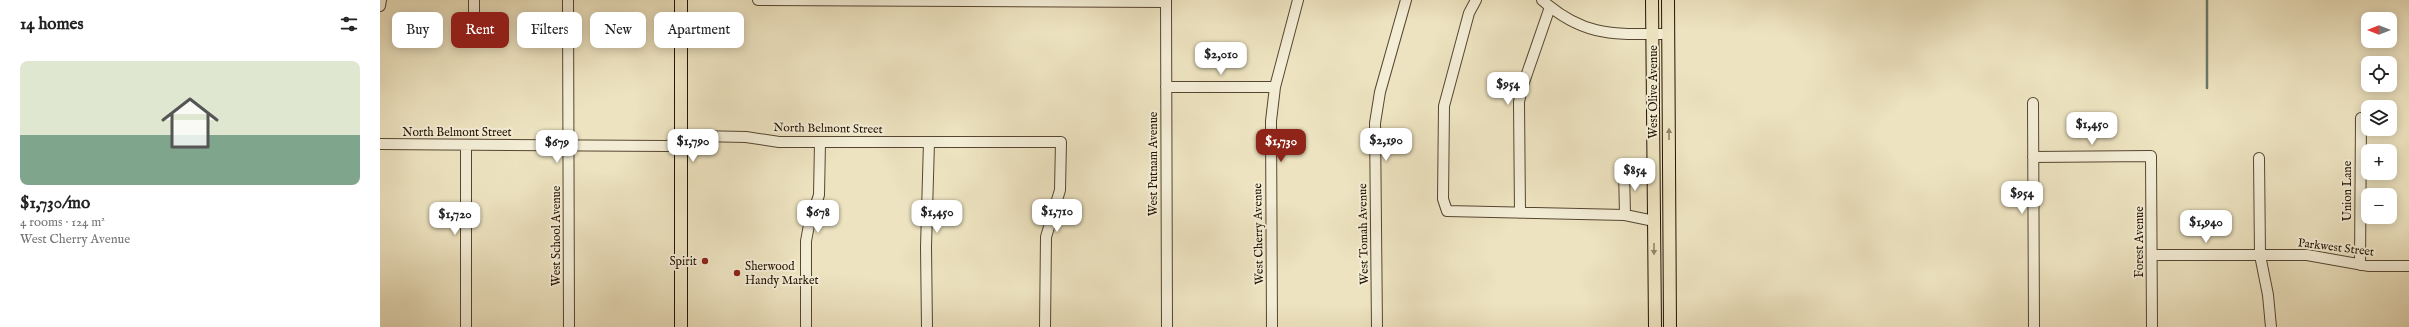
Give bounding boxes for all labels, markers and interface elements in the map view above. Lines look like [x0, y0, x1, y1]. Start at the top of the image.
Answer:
chip: Buy [392, 12, 443, 48]
chip: Rent [451, 12, 509, 48]
chip: Filters [517, 12, 582, 48]
chip: New [590, 12, 646, 48]
chip: Apartment [654, 12, 744, 48]
north arrow [2361, 12, 2397, 48]
map controls [2361, 12, 2397, 224]
icon: filters [338, 13, 360, 35]
text: 14 homes [20, 14, 83, 35]
pin: $2,010 [1188, 42, 1254, 76]
street label: West Olive Avenue [1646, 45, 1661, 139]
text: $2,010 [1204, 46, 1238, 63]
button: locate [2361, 56, 2397, 92]
pin: $954 [1484, 72, 1532, 106]
text: $954 [1496, 76, 1520, 93]
icon: home [154, 87, 226, 159]
button: layers [2361, 100, 2397, 136]
street label: West Putnam Avenue [1146, 111, 1161, 216]
pin: $1,450 [2059, 112, 2125, 146]
text: $1,450 [2075, 116, 2109, 133]
street label: North Belmont Street [773, 120, 883, 137]
street label: North Belmont Street [402, 125, 512, 140]
one-way arrow [1666, 127, 1672, 140]
pin: $2,190 [1353, 128, 1419, 162]
pin: $1,790 [660, 129, 726, 163]
pin: $1,730 [1248, 129, 1314, 163]
pin: $679 [533, 130, 581, 164]
text: $2,190 [1369, 132, 1403, 149]
text: $1,790 [677, 133, 709, 150]
text: $1,730 [1265, 133, 1297, 150]
text: $679 [545, 134, 569, 151]
button: + [2361, 144, 2397, 180]
pin: $854 [1611, 158, 1659, 192]
street label: Union Lane [2340, 160, 2355, 221]
text: $854 [1623, 162, 1647, 179]
pin: $954 [1998, 181, 2046, 215]
street label: West Cherry Avenue [1250, 183, 1267, 285]
street label: West Tomah Avenue [1355, 183, 1372, 285]
street label: West School Avenue [549, 185, 564, 286]
text: $954 [2010, 185, 2034, 202]
button: − [2361, 188, 2397, 224]
text: $1,730/mo [20, 193, 90, 214]
pin: $1,710 [1024, 199, 1090, 233]
pin: $678 [794, 200, 842, 234]
pin: $1,450 [904, 200, 970, 234]
pin: $1,720 [422, 202, 488, 236]
text: $1,710 [1041, 203, 1073, 220]
text: $678 [806, 204, 830, 221]
text: $1,450 [920, 204, 954, 221]
text: $1,720 [438, 206, 472, 223]
street label: Forest Avenue [2132, 206, 2147, 278]
pin: $1,940 [2173, 210, 2239, 244]
text: 4 rooms · 124 m² [20, 214, 105, 231]
text: $1,940 [2189, 214, 2223, 231]
text: West Cherry Avenue [20, 231, 130, 248]
street label: Parkwest Street [2297, 235, 2375, 260]
one-way arrow [1651, 243, 1657, 256]
place label: Spirit [669, 254, 697, 270]
marker: Spirit [700, 256, 710, 266]
place label: Sherwood Handy Market [745, 259, 819, 288]
marker: Sherwood Handy Market [732, 268, 742, 278]

